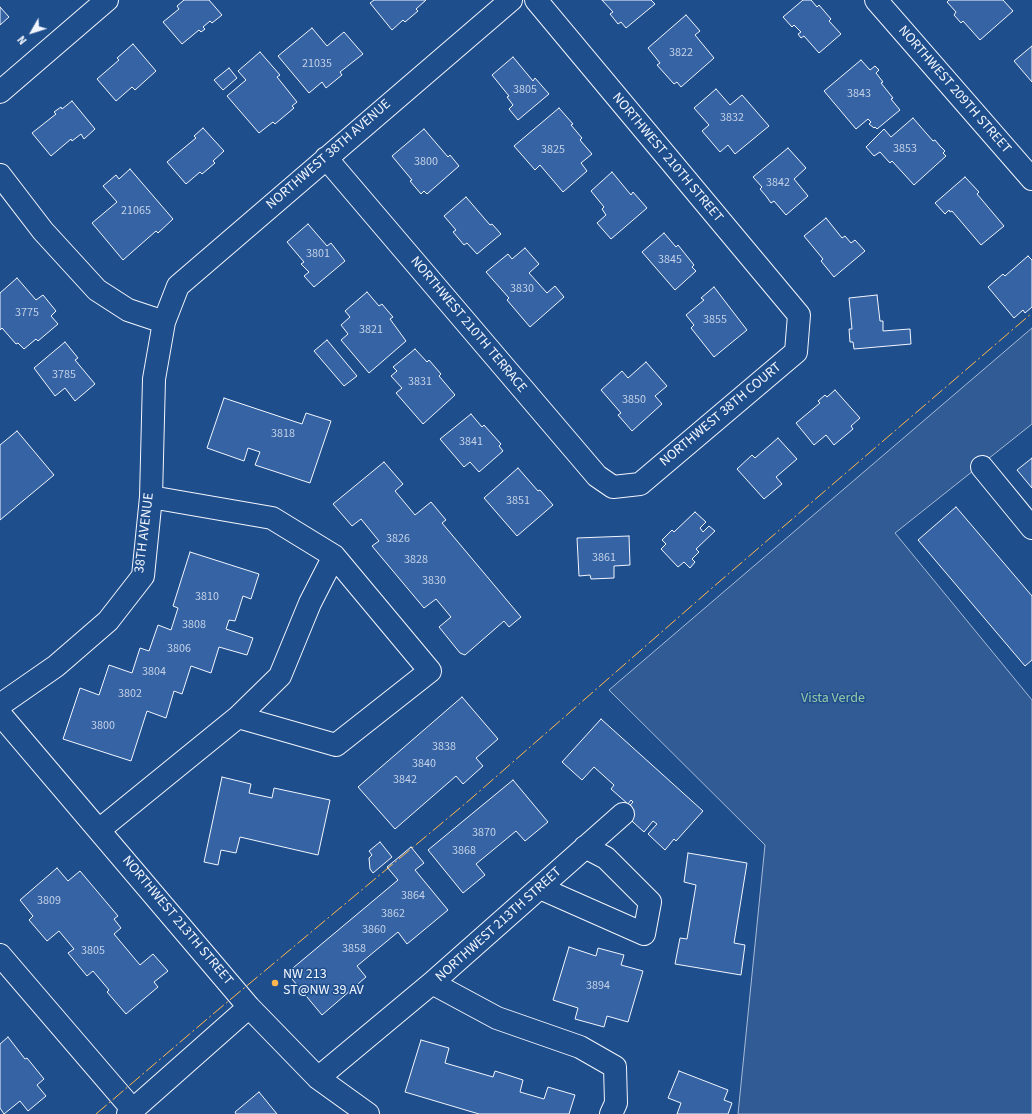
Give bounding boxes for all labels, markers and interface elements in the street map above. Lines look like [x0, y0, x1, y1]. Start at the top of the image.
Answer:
north arrow [12, 12, 52, 52]
street label: NORTHWEST 209TH STREET [894, 23, 1014, 157]
text: N [14, 32, 30, 47]
house number: 3822 [669, 46, 693, 60]
house number: 21035 [302, 57, 332, 71]
house number: 3805 [513, 83, 537, 97]
house number: 3843 [847, 87, 871, 101]
street label: NORTHWEST 210TH STREET [608, 90, 726, 226]
street label: NORTHWEST 38TH AVENUE [263, 96, 395, 214]
house number: 3832 [720, 111, 744, 125]
house number: 3853 [893, 142, 917, 156]
house number: 3825 [541, 143, 565, 157]
house number: 3800 [414, 155, 438, 169]
house number: 3842 [766, 176, 790, 190]
house number: 21065 [121, 204, 151, 218]
house number: 3801 [306, 247, 330, 261]
house number: 3845 [658, 253, 682, 267]
street label: NORTHWEST 210TH TERRACE [406, 254, 530, 396]
house number: 3830 [510, 282, 534, 296]
house number: 3775 [15, 306, 39, 320]
house number: 3855 [703, 313, 727, 327]
house number: 3821 [359, 323, 383, 337]
street label: NORTHWEST 38TH COURT [657, 359, 785, 471]
house number: 3785 [52, 368, 76, 382]
house number: 3831 [408, 375, 432, 389]
house number: 3850 [622, 393, 646, 407]
house number: 3818 [271, 427, 295, 441]
house number: 3841 [459, 435, 483, 449]
street label: 38TH AVENUE [132, 492, 158, 574]
house number: 3851 [506, 494, 530, 508]
house number: 3826 [386, 532, 410, 546]
house number: 3861 [592, 551, 616, 565]
house number: 3828 [404, 553, 428, 567]
house number: 3830 [422, 574, 446, 588]
house number: 3810 [195, 590, 219, 604]
house number: 3808 [182, 618, 206, 632]
house number: 3806 [167, 642, 191, 656]
house number: 3804 [142, 665, 166, 679]
house number: 3802 [118, 687, 142, 701]
park label: Vista Verde [801, 691, 865, 707]
house number: 3800 [91, 719, 115, 733]
house number: 3838 [432, 740, 456, 754]
house number: 3840 [412, 757, 436, 771]
house number: 3842 [393, 773, 417, 787]
house number: 3870 [472, 826, 496, 840]
house number: 3868 [452, 844, 476, 858]
street label: NORTHWEST 213TH STREET [118, 853, 236, 989]
street label: NORTHWEST 213TH STREET [432, 864, 566, 986]
house number: 3864 [401, 889, 425, 903]
house number: 3809 [37, 894, 61, 908]
house number: 3862 [381, 907, 405, 921]
house number: 3860 [362, 923, 386, 937]
house number: 3858 [342, 942, 366, 956]
house number: 3805 [81, 944, 105, 958]
place label: NW 213 ST@NW 39 AV [283, 967, 364, 1000]
marker: NW 213 ST@NW 39 AV [270, 978, 280, 988]
house number: 3894 [586, 979, 610, 993]

